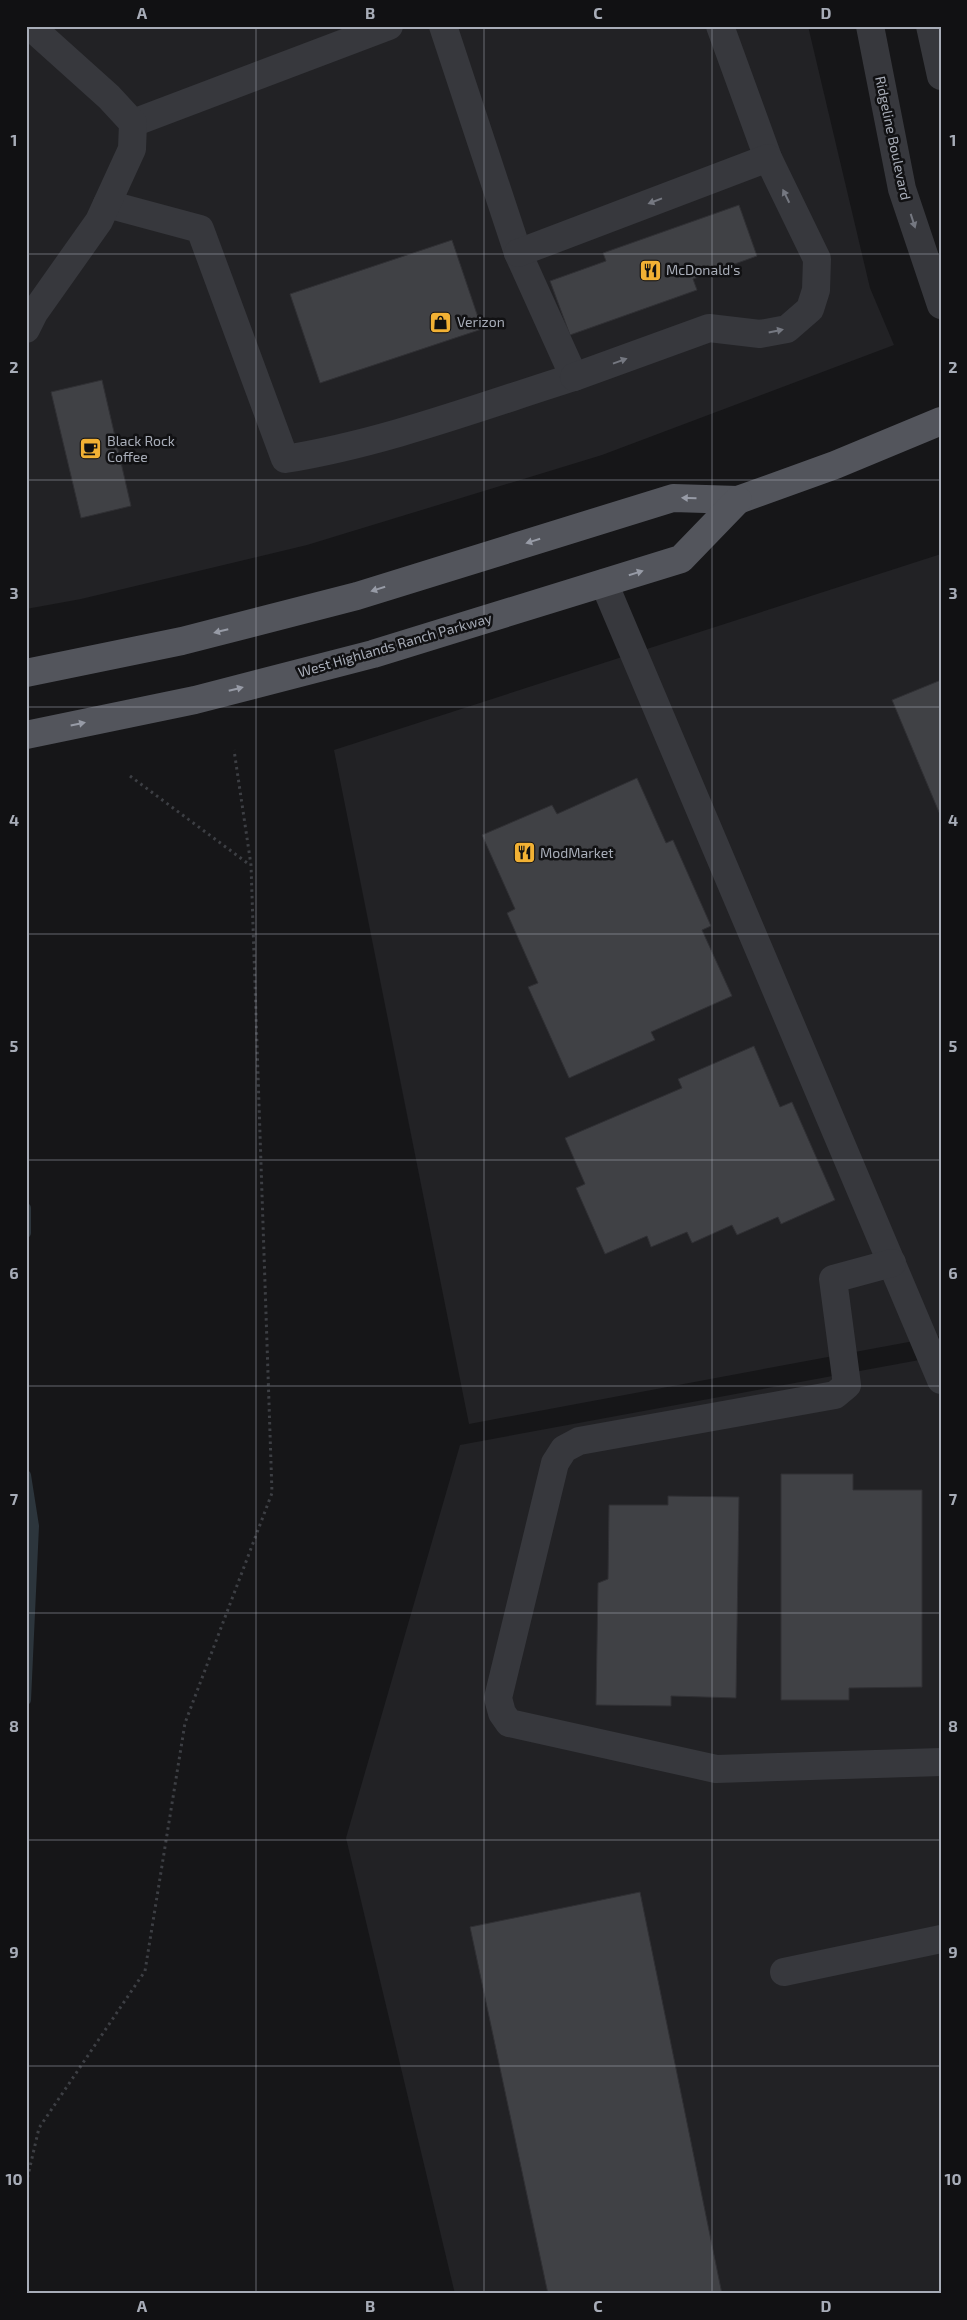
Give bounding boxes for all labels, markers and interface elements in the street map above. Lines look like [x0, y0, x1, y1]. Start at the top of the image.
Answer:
text: A [137, 3, 148, 22]
text: B [365, 3, 375, 22]
text: C [593, 3, 603, 22]
text: D [821, 3, 832, 22]
street label: Ridgeline Boulevard [872, 74, 915, 202]
text: 1 [11, 130, 17, 149]
text: 1 [950, 130, 956, 149]
one-way arrow [782, 189, 790, 203]
one-way arrow [648, 198, 663, 205]
one-way arrow [909, 214, 917, 229]
restaurant icon: McDonald's [638, 258, 662, 282]
place label: McDonald's [666, 261, 740, 278]
shop icon: Verizon [429, 310, 453, 334]
place label: Verizon [457, 313, 505, 330]
one-way arrow [768, 327, 783, 335]
text: 2 [9, 357, 19, 376]
one-way arrow [612, 357, 627, 364]
text: 2 [948, 357, 958, 376]
place label: Black Rock Coffee [107, 432, 175, 465]
cafe icon: Black Rock Coffee [79, 437, 103, 461]
one-way arrow [681, 494, 697, 502]
one-way arrow [526, 538, 541, 545]
one-way arrow [628, 569, 643, 576]
text: 3 [9, 583, 19, 602]
text: 3 [948, 583, 958, 602]
one-way arrow [370, 586, 385, 594]
street label: West Highlands Ranch Parkway [296, 608, 494, 680]
one-way arrow [213, 627, 228, 635]
one-way arrow [229, 685, 244, 693]
one-way arrow [70, 720, 85, 728]
text: 4 [9, 810, 19, 829]
text: 4 [948, 810, 958, 829]
restaurant icon: ModMarket [512, 841, 536, 865]
place label: ModMarket [540, 844, 614, 861]
text: 5 [10, 1036, 19, 1055]
text: 5 [949, 1036, 958, 1055]
text: 6 [9, 1263, 19, 1282]
text: 6 [948, 1263, 958, 1282]
text: 7 [10, 1489, 19, 1508]
text: 7 [949, 1489, 958, 1508]
text: 8 [9, 1716, 19, 1735]
text: 8 [948, 1716, 958, 1735]
text: 9 [9, 1942, 19, 1961]
text: 9 [948, 1942, 958, 1961]
text: 10 [5, 2169, 23, 2188]
text: 10 [944, 2169, 962, 2188]
text: A [137, 2296, 148, 2315]
text: B [365, 2296, 375, 2315]
text: C [593, 2296, 603, 2315]
text: D [821, 2296, 832, 2315]

